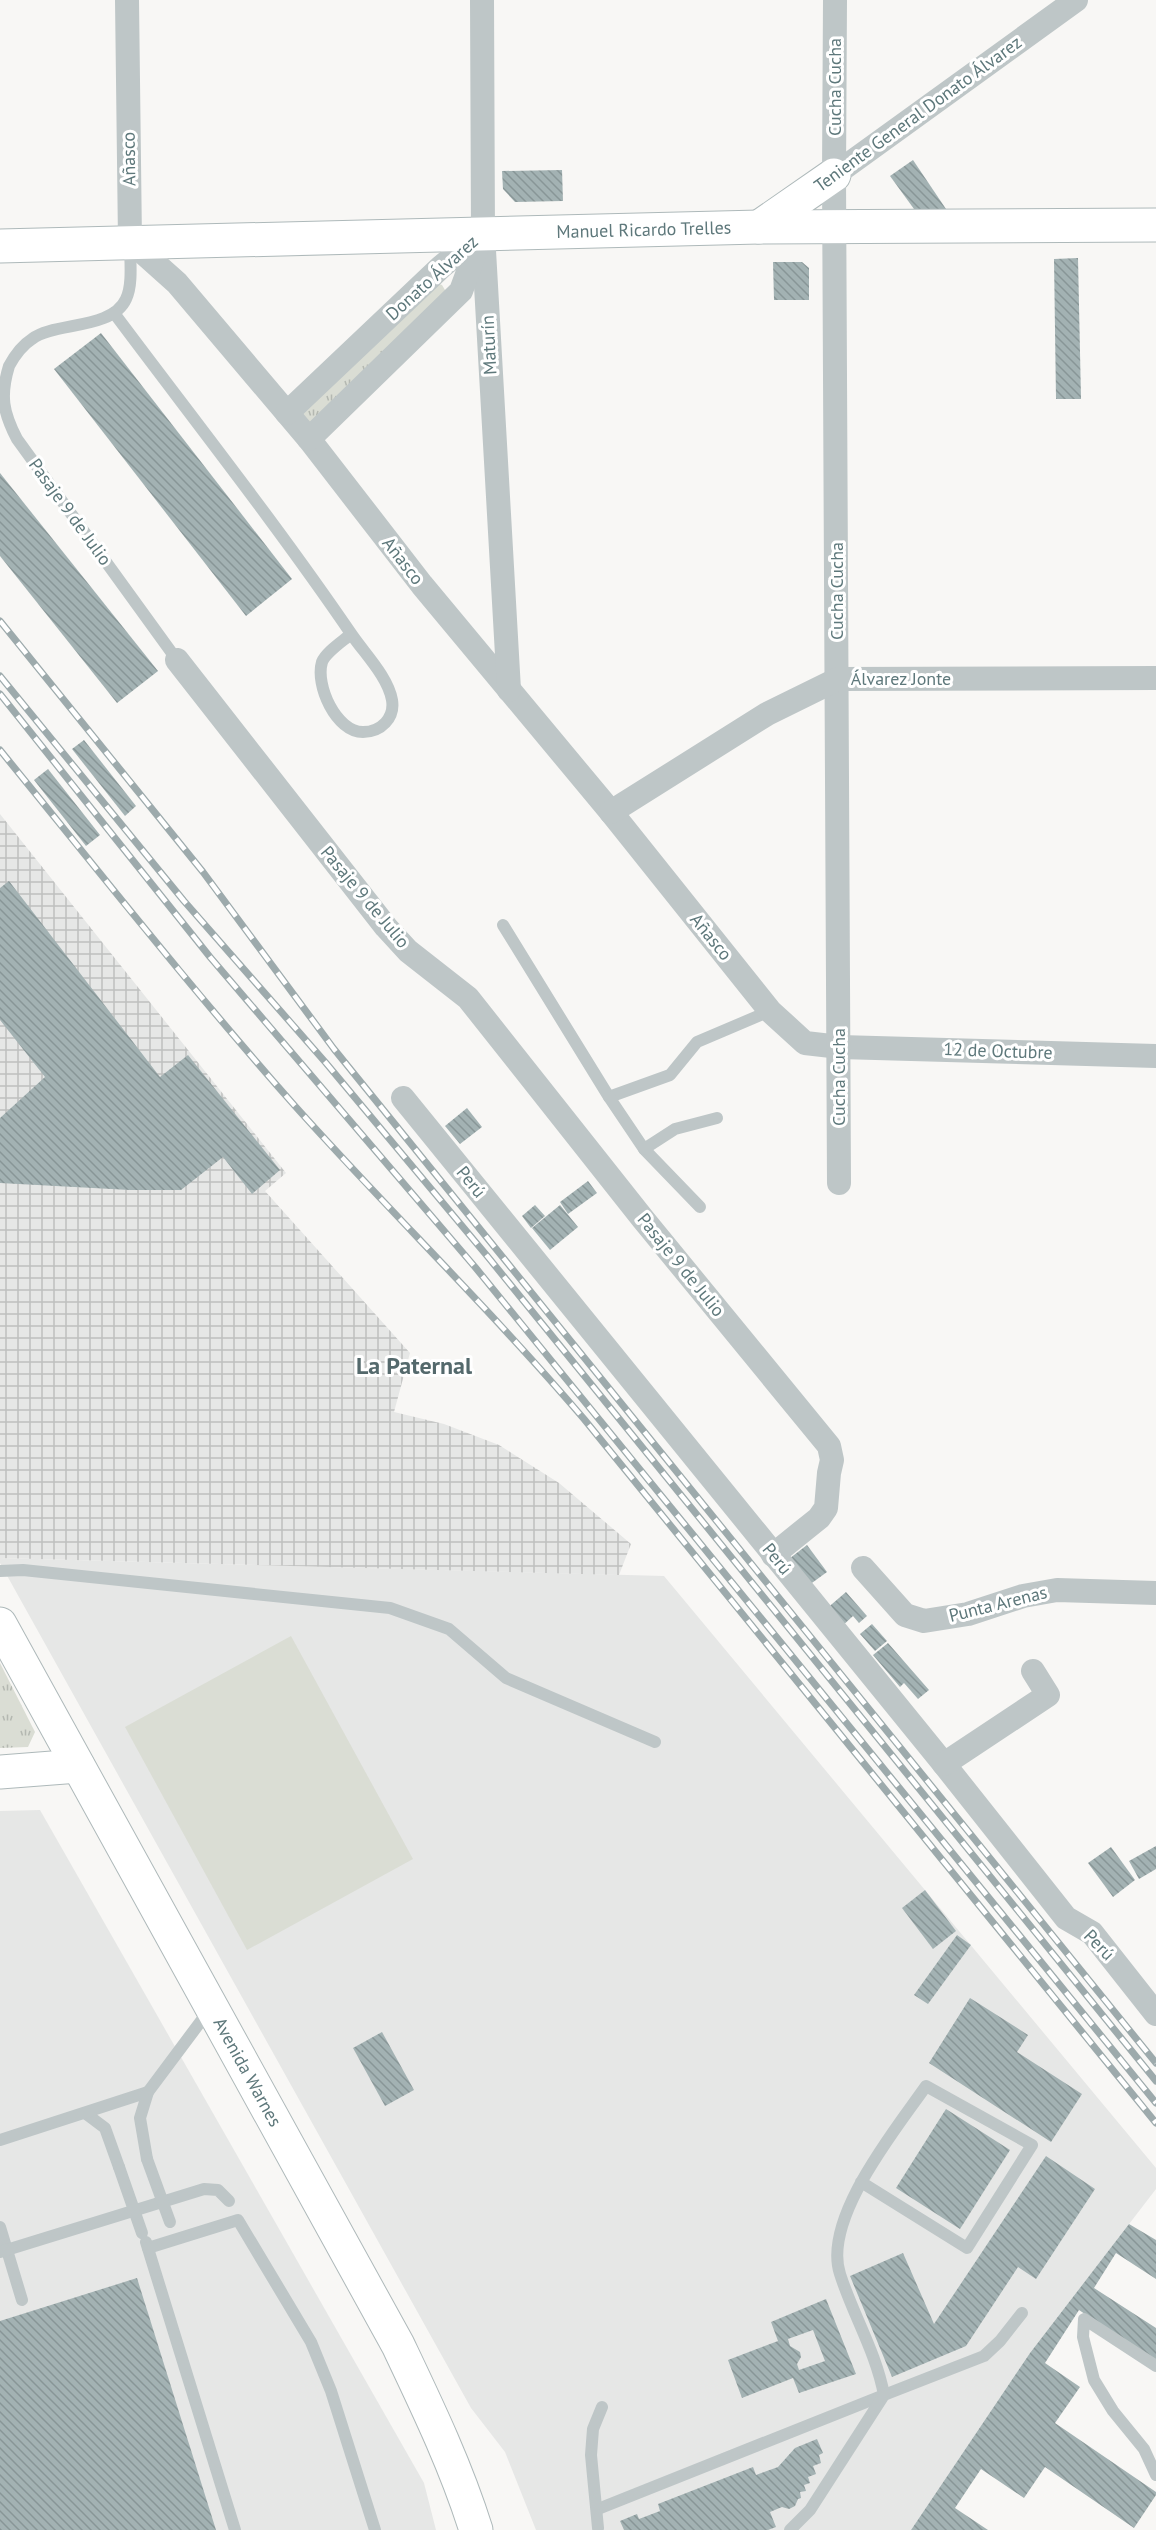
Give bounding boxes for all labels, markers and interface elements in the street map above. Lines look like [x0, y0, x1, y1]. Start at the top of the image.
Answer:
street label: Teniente General Donato Álvarez [809, 30, 1026, 197]
street label: Cucha Cucha [823, 38, 846, 136]
street label: Añasco [117, 132, 140, 186]
street label: Manuel Ricardo Trelles [556, 216, 732, 243]
street label: Donato Álvarez [381, 230, 483, 325]
street label: Maturín [475, 315, 502, 375]
street label: Pasaje 9 de Julio [24, 454, 117, 570]
street label: Añasco [378, 532, 429, 589]
street label: Cucha Cucha [825, 542, 848, 640]
street label: Álvarez Jonte [851, 667, 951, 690]
street label: Pasaje 9 de Julio [316, 841, 415, 953]
street label: Añasco [685, 908, 737, 965]
street label: Cucha Cucha [827, 1028, 850, 1126]
street label: 12 de Octubre [943, 1037, 1053, 1064]
street label: Perú [452, 1161, 491, 1202]
street label: Pasaje 9 de Julio [633, 1208, 730, 1321]
district label: La Paternal [356, 1350, 473, 1381]
street label: Perú [758, 1538, 797, 1579]
street label: Punta Arenas [946, 1580, 1049, 1627]
street label: Perú [1079, 1924, 1120, 1965]
street label: Avenida Warnes [209, 2013, 287, 2131]

